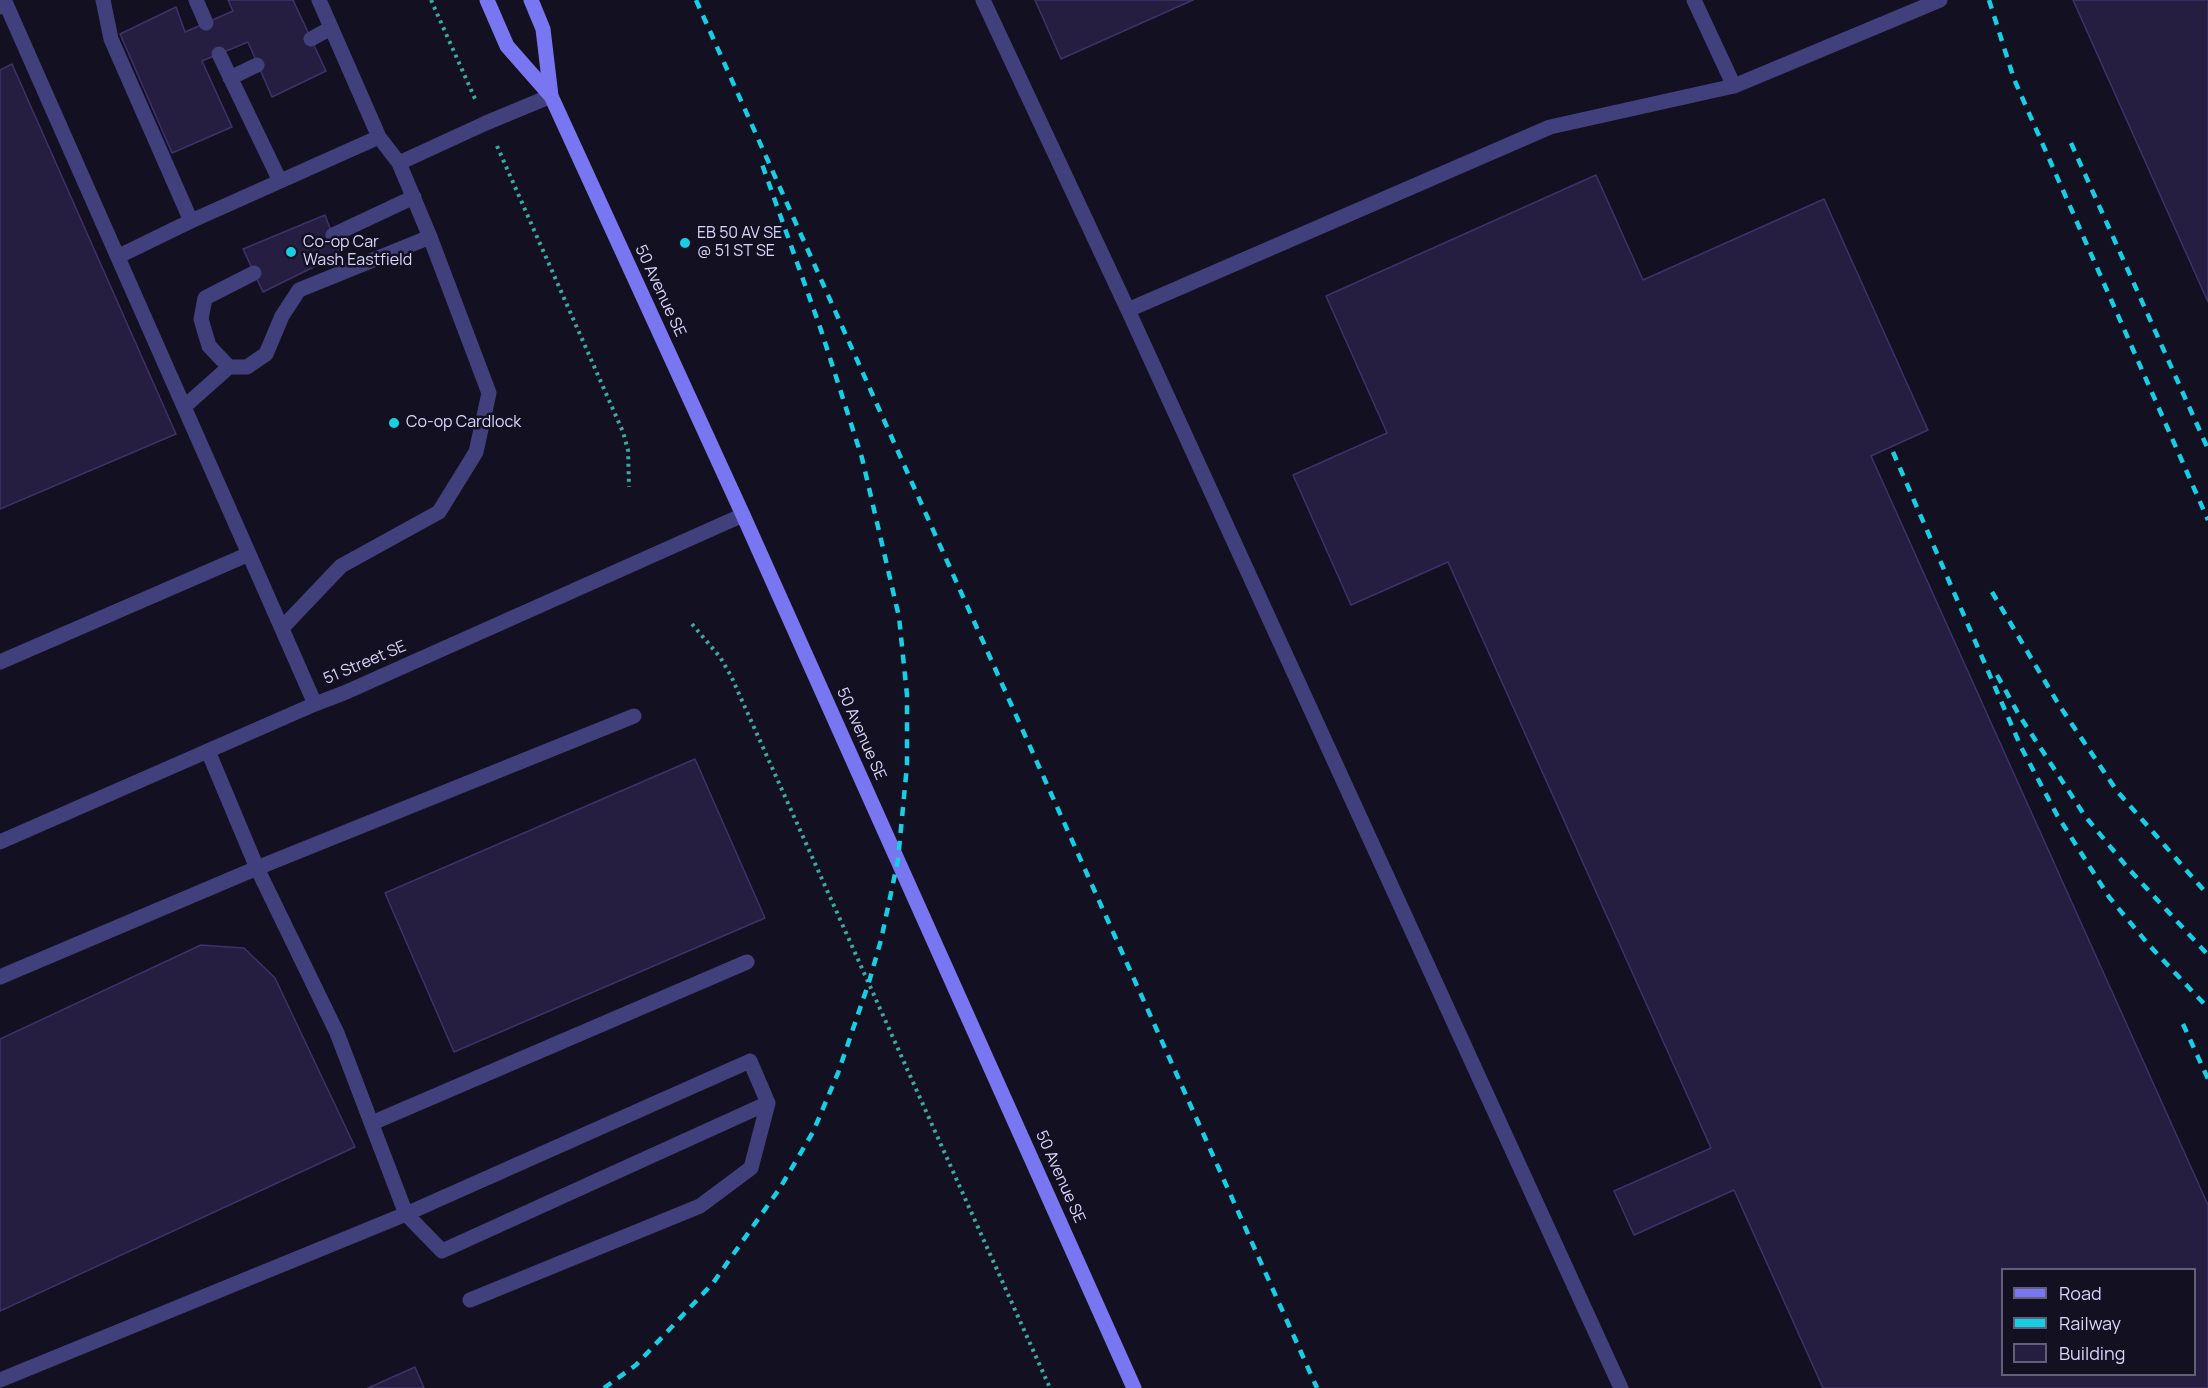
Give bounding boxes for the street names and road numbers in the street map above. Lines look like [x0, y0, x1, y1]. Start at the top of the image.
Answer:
street label: 50 Avenue SE [630, 242, 690, 340]
street label: 51 Street SE [321, 637, 409, 689]
street label: 50 Avenue SE [832, 685, 890, 783]
street label: 50 Avenue SE [1031, 1128, 1089, 1226]

